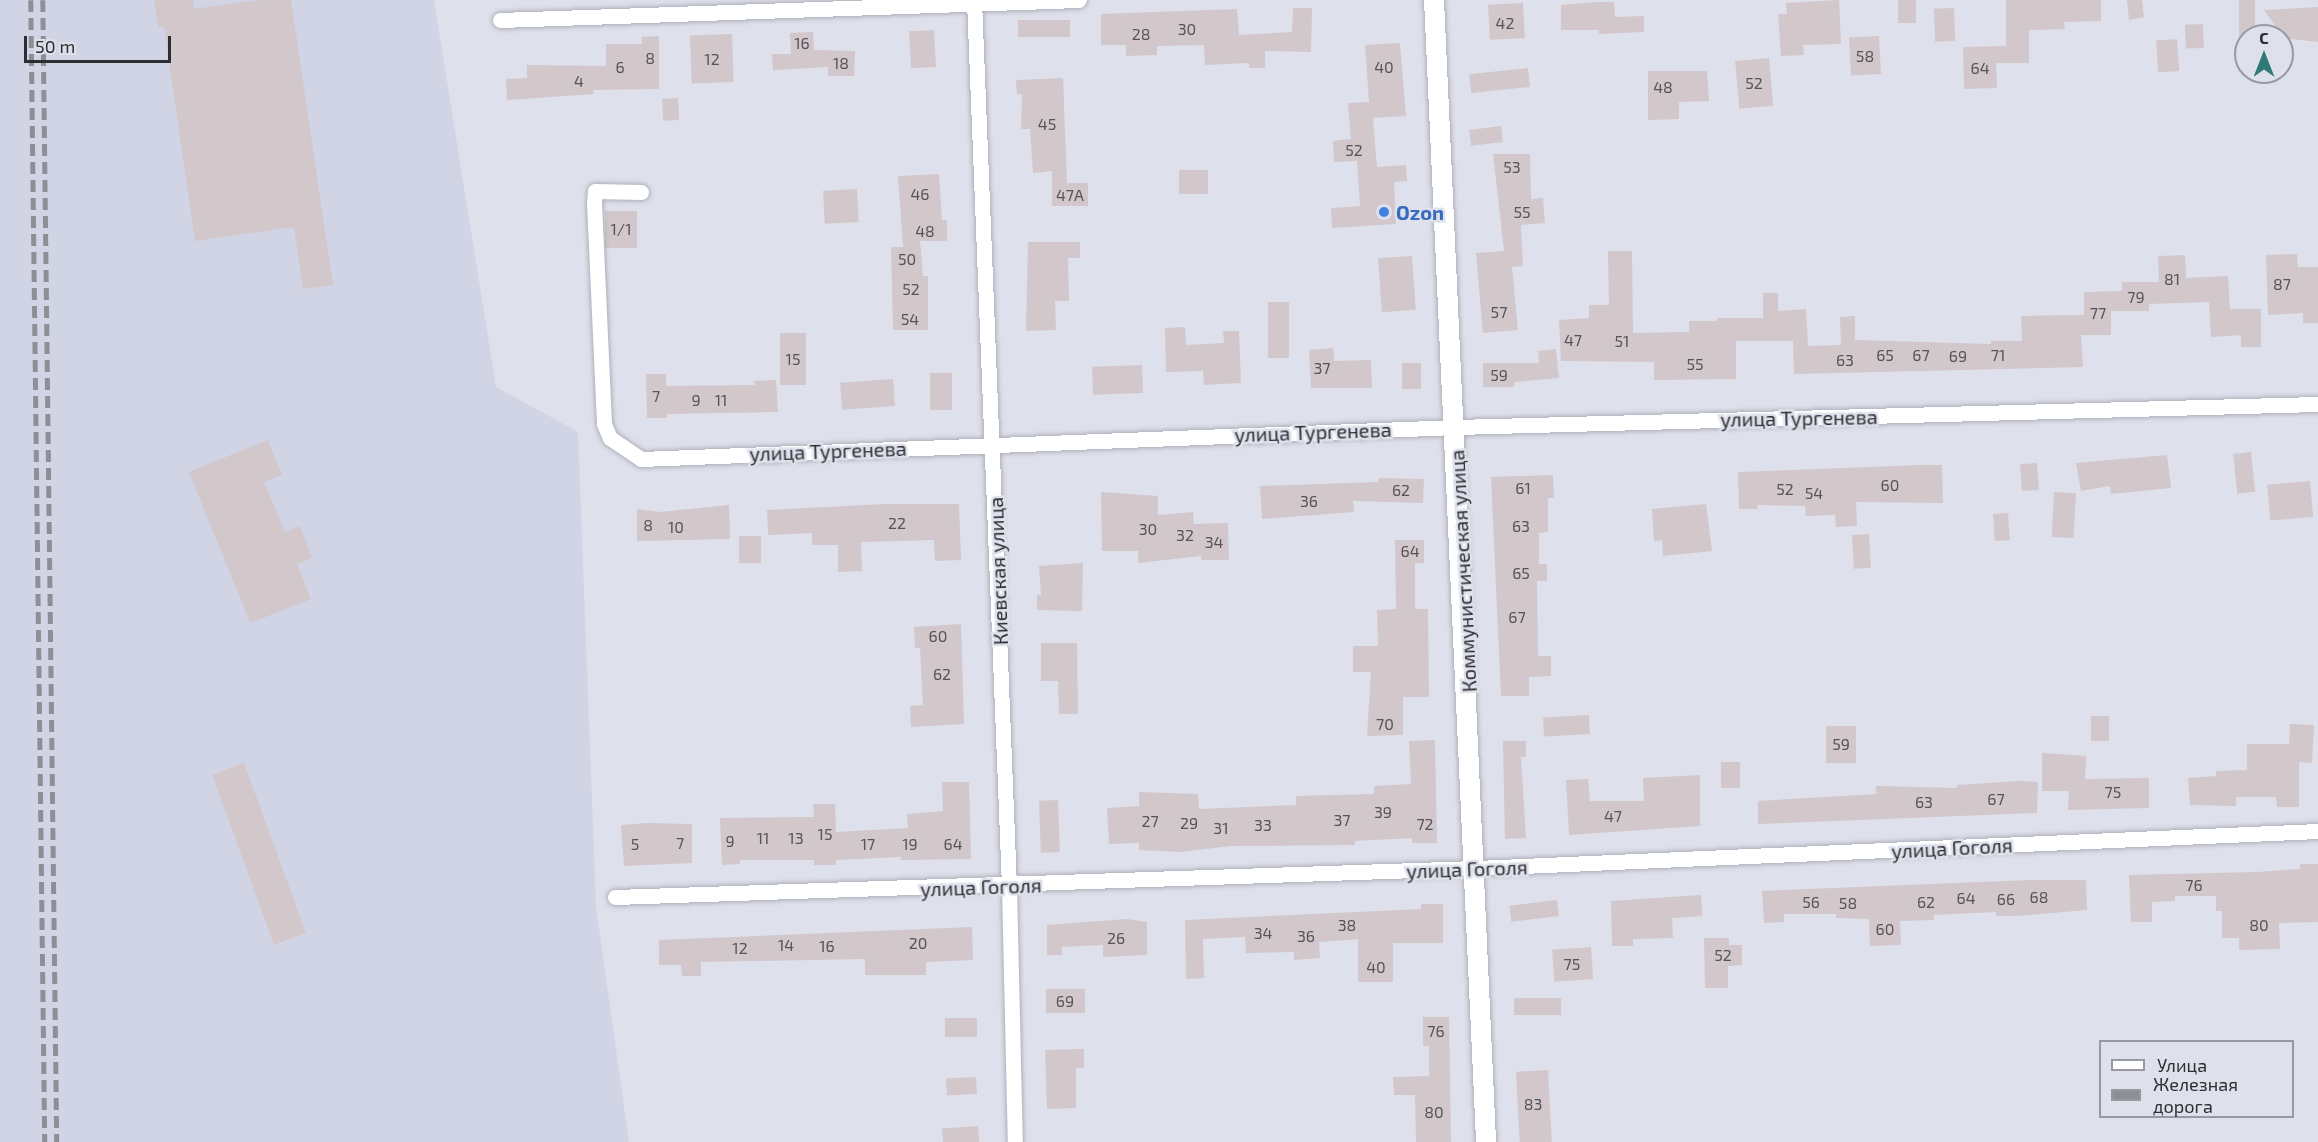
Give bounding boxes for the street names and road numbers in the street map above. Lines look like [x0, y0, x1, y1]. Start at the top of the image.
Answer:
street label: улица Тургенева [1720, 405, 1878, 431]
street label: улица Тургенева [1234, 417, 1392, 447]
street label: улица Тургенева [749, 436, 907, 466]
street label: Коммунистическая улица [1445, 449, 1481, 693]
street label: Киевская улица [983, 496, 1013, 646]
street label: улица Гоголя [1891, 833, 2013, 863]
street label: улица Гоголя [1406, 855, 1528, 883]
street label: улица Гоголя [920, 873, 1042, 901]

